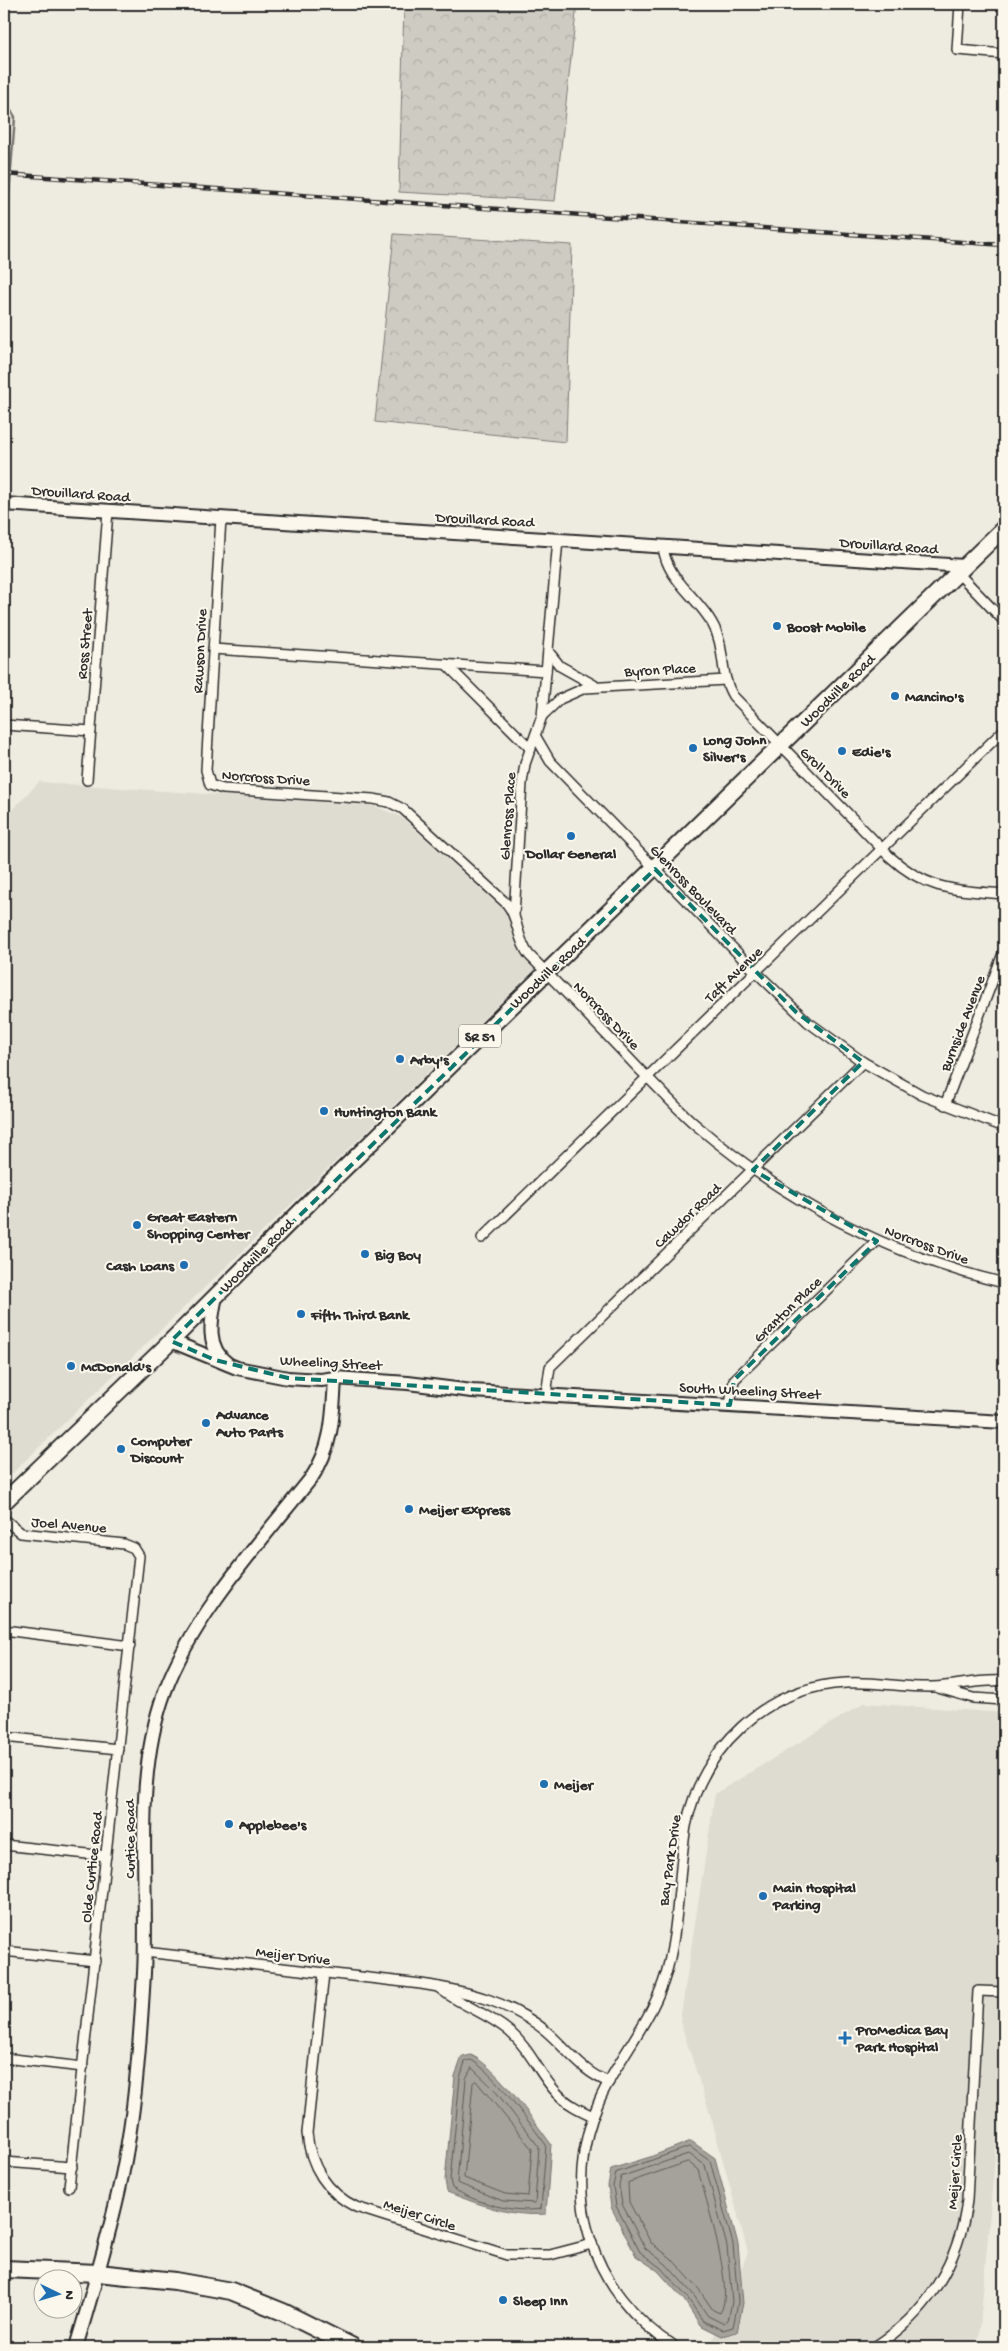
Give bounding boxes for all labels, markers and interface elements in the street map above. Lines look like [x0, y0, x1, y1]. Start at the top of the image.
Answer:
street label: Drouillard Road [30, 483, 132, 507]
street label: Drouillard Road [434, 509, 536, 533]
street label: Drouillard Road [838, 535, 940, 559]
street label: Ross Street [74, 607, 98, 680]
street label: Rawson Drive [190, 608, 212, 694]
place label: Boost Mobile [786, 619, 867, 637]
marker: Boost Mobile [771, 620, 783, 632]
street label: Woodville Road [797, 650, 881, 732]
street label: Byron Place [623, 660, 697, 682]
place label: Mancino's [905, 689, 965, 707]
marker: Mancino's [889, 690, 901, 702]
place label: Long John Silver's [703, 732, 767, 767]
marker: Long John Silver's [687, 742, 699, 754]
street label: Groll Drive [795, 744, 854, 803]
place label: Edie's [852, 744, 892, 762]
marker: Edie's [836, 745, 848, 757]
street label: Norcross Drive [221, 767, 311, 791]
street label: Glenross Place [497, 771, 521, 861]
marker: Dollar General [565, 830, 577, 842]
street label: Glenross Boulevard [645, 842, 741, 940]
place label: Dollar General [524, 846, 617, 864]
street label: Woodville Road [507, 933, 591, 1013]
street label: Taft Avenue [701, 943, 767, 1008]
street label: Burnside Avenue [937, 973, 990, 1075]
street label: Norcross Drive [568, 978, 643, 1055]
road number: SR 51 [459, 1024, 501, 1048]
place label: Arby's [409, 1052, 450, 1070]
marker: Arby's [394, 1053, 406, 1065]
place label: Huntington Bank [334, 1104, 438, 1122]
marker: Huntington Bank [318, 1105, 330, 1117]
street label: Cawdor Road [651, 1179, 727, 1253]
place label: Great Eastern Shopping Center [147, 1209, 251, 1244]
street label: Woodville Road [217, 1215, 299, 1297]
marker: Great Eastern Shopping Center [131, 1219, 143, 1231]
street label: Norcross Drive [882, 1222, 971, 1270]
place label: Big Boy [374, 1247, 421, 1265]
marker: Big Boy [359, 1248, 371, 1260]
place label: Cash Loans [105, 1258, 175, 1276]
marker: Cash Loans [178, 1259, 190, 1271]
street label: Granton Place [751, 1273, 826, 1347]
place label: Fifth Third Bank [310, 1307, 411, 1325]
marker: Fifth Third Bank [295, 1308, 307, 1320]
street label: Wheeling Street [279, 1352, 384, 1376]
place label: McDonald's [81, 1359, 152, 1377]
marker: McDonald's [65, 1360, 77, 1372]
street label: South Wheeling Street [679, 1379, 823, 1405]
place label: Advance Auto Parts [215, 1407, 284, 1442]
marker: Advance Auto Parts [200, 1417, 212, 1429]
place label: Computer Discount [129, 1433, 193, 1468]
marker: Computer Discount [115, 1443, 127, 1455]
place label: Meijer Express [419, 1502, 512, 1520]
marker: Meijer Express [403, 1503, 415, 1515]
street label: Joel Avenue [30, 1514, 107, 1538]
place label: Meijer [554, 1777, 595, 1795]
marker: Meijer [538, 1778, 550, 1790]
street label: Curtice Road [122, 1798, 140, 1879]
street label: Olde Curtice Road [78, 1810, 108, 1924]
street label: Bay Park Drive [656, 1813, 686, 1908]
place label: Applebee's [238, 1817, 308, 1835]
marker: Applebee's [223, 1818, 235, 1830]
place label: Main Hospital Parking [772, 1880, 857, 1915]
marker: Main Hospital Parking [757, 1890, 769, 1902]
street label: Meijer Drive [254, 1943, 331, 1971]
place label: ProMedica Bay Park Hospital [855, 2022, 949, 2057]
marker: ProMedica Bay Park Hospital [838, 2031, 852, 2045]
street label: Meijer Circle [944, 2134, 968, 2210]
street label: Meijer Circle [381, 2196, 458, 2236]
north arrow [32, 2268, 82, 2318]
text: N [60, 2290, 77, 2300]
place label: Sleep Inn [513, 2293, 568, 2311]
marker: Sleep Inn [497, 2294, 509, 2306]

